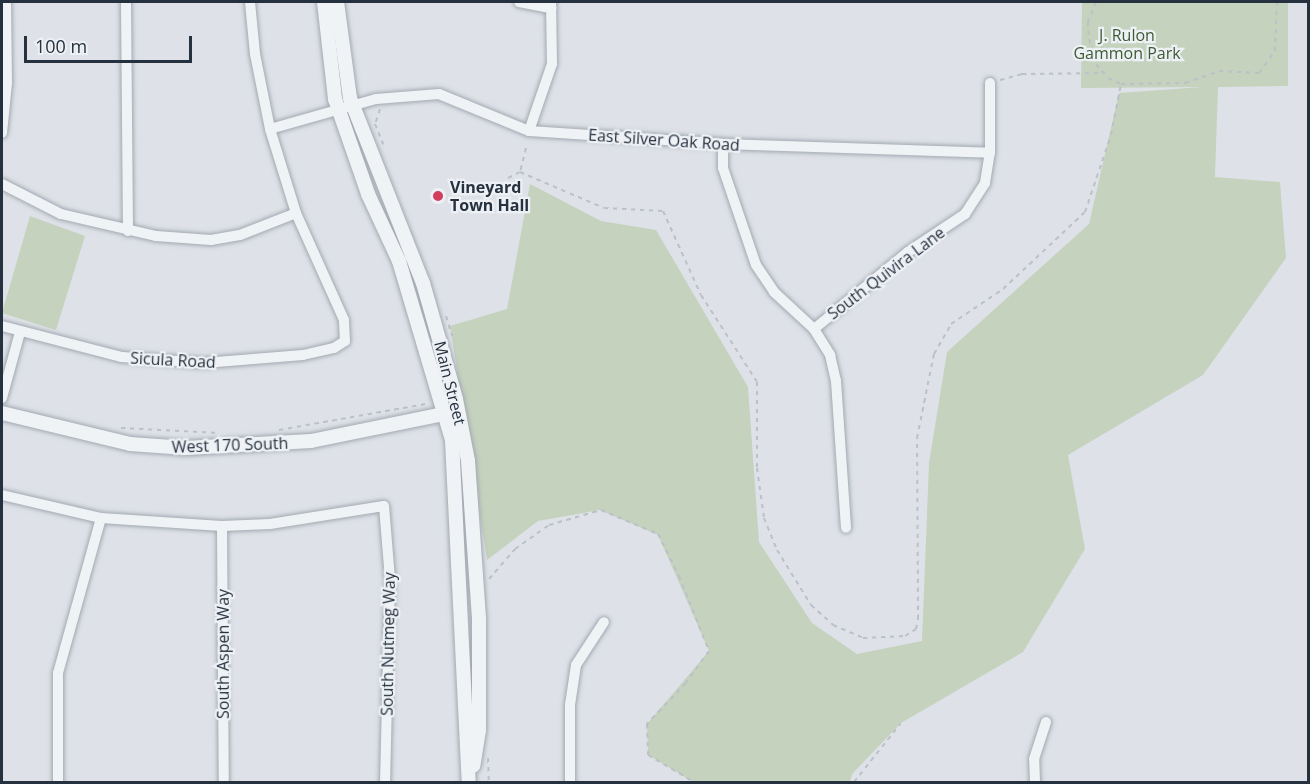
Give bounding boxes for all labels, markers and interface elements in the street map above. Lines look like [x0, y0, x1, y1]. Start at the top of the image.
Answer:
scale bar [27, 24, 195, 62]
park label: J. Rulon Gammon Park [1073, 25, 1181, 63]
text: 100 m [35, 34, 87, 58]
street label: East Silver Oak Road [588, 125, 740, 155]
place label: Vineyard Town Hall [450, 177, 529, 215]
marker: Vineyard Town Hall [431, 189, 445, 203]
street label: South Quivira Lane [824, 223, 948, 323]
street label: Main Street [430, 339, 470, 427]
street label: Sicula Road [130, 348, 216, 372]
street label: West 170 South [171, 433, 289, 457]
street label: South Nutmeg Way [377, 572, 399, 716]
street label: South Aspen Way [213, 589, 233, 719]

